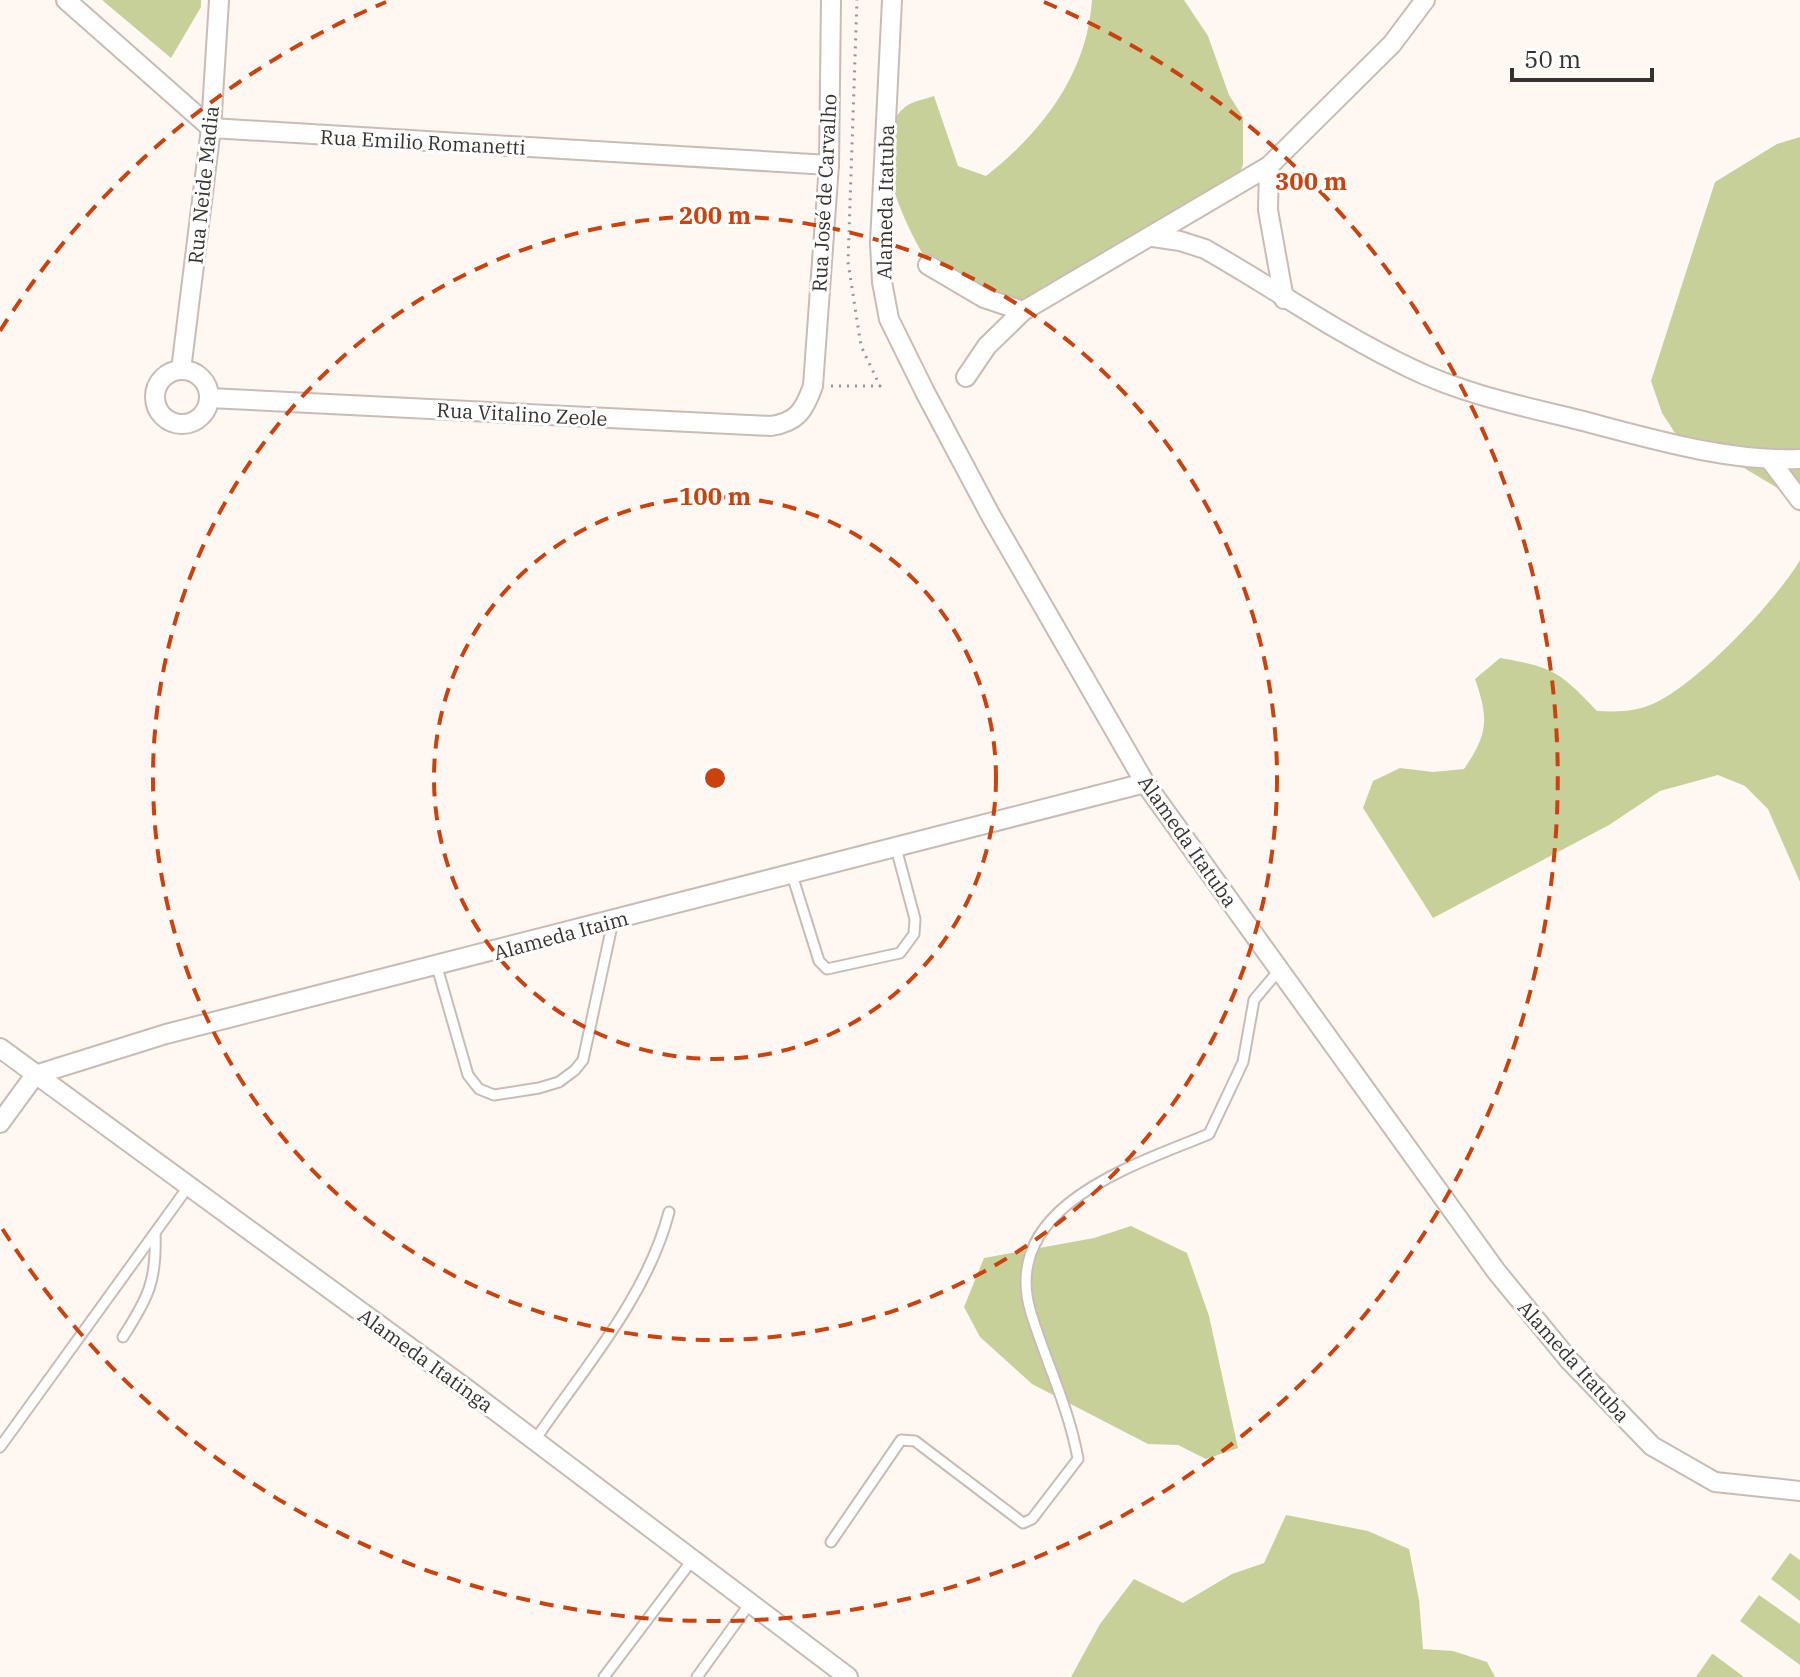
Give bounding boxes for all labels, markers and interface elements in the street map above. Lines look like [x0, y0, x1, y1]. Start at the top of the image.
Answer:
scale bar [1512, 32, 1652, 82]
text: 50 m [1524, 43, 1581, 75]
street label: Rua José de Carvalho [805, 93, 843, 293]
street label: Rua Neide Madia [181, 104, 225, 265]
street label: Rua Emilio Romanetti [320, 123, 526, 161]
street label: Alameda Itatuba [870, 124, 900, 280]
text: 300 m [1275, 165, 1347, 197]
text: 200 m [679, 199, 751, 231]
street label: Rua Vitalino Zeole [436, 396, 608, 432]
text: 100 m [679, 480, 751, 512]
centre of rings [701, 764, 729, 792]
street label: Alameda Itatuba [1132, 770, 1244, 912]
street label: Alameda Itaim [491, 904, 631, 966]
street label: Alameda Itatuba [1512, 1294, 1636, 1428]
street label: Alameda Itatinga [353, 1302, 499, 1418]

